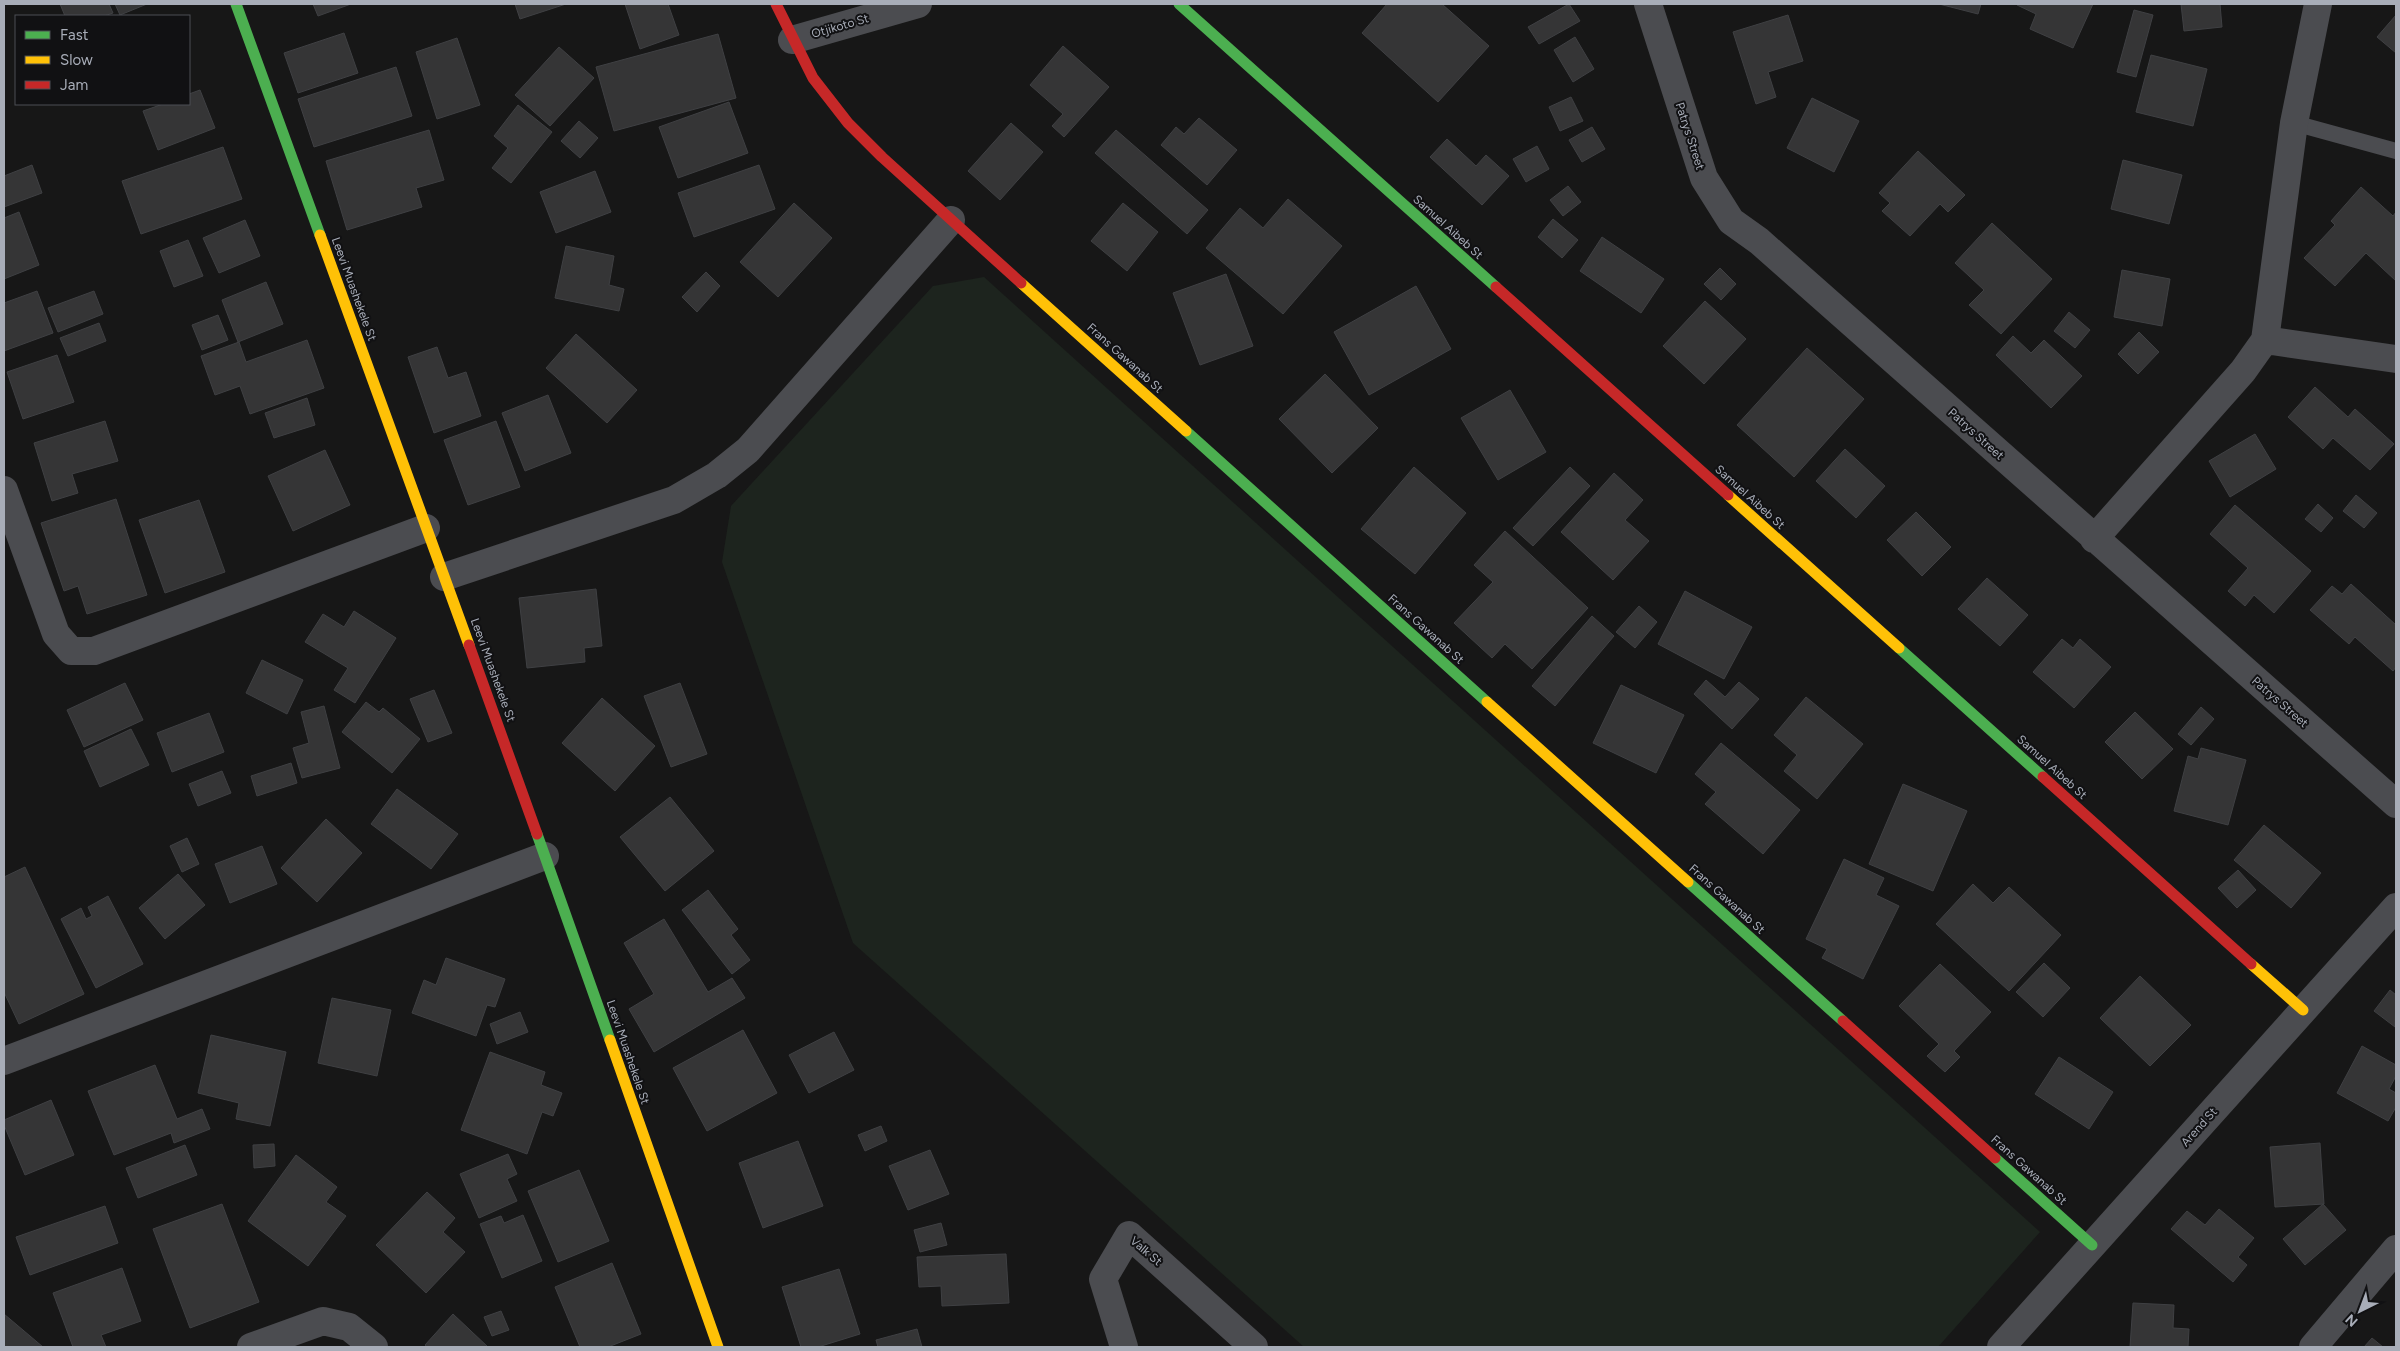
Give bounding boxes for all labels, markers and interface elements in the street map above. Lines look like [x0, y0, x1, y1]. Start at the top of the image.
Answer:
street label: Otjikoto St [810, 11, 871, 41]
legend [15, 15, 190, 105]
text: Fast [60, 26, 89, 44]
text: Slow [60, 51, 93, 69]
text: Jam [60, 76, 88, 94]
street label: Patrys Street [1673, 101, 1708, 172]
street label: Samuel Aibeb St [1410, 192, 1486, 262]
street label: Leevi Muashekele St [329, 235, 379, 343]
street label: Frans Gawanab St [1084, 320, 1166, 396]
street label: Patrys Street [1945, 405, 2007, 463]
street label: Samuel Aibeb St [1712, 462, 1788, 532]
street label: Frans Gawanab St [1385, 591, 1467, 667]
street label: Leevi Muashekele St [468, 616, 518, 724]
street label: Patrys Street [2249, 674, 2311, 731]
street label: Samuel Aibeb St [2014, 732, 2090, 802]
street label: Frans Gawanab St [1686, 861, 1768, 937]
street label: Leevi Muashekele St [604, 998, 653, 1106]
street label: Arend St [2178, 1104, 2220, 1149]
street label: Frans Gawanab St [1988, 1132, 2070, 1208]
street label: Valk St [1127, 1234, 1165, 1269]
north arrow [2335, 1286, 2385, 1336]
text: N [2342, 1310, 2361, 1330]

